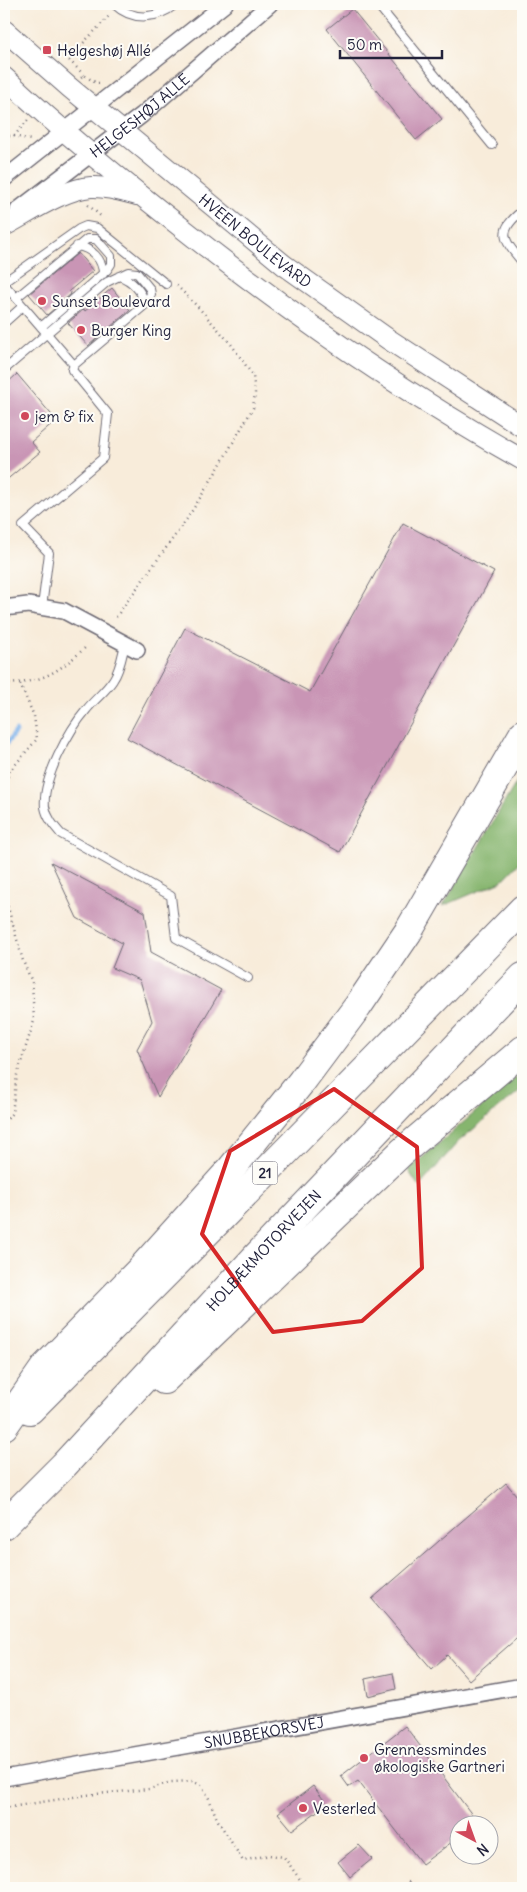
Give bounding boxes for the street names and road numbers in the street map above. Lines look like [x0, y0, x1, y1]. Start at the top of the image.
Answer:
street label: HELGESHØJ ALLE [86, 69, 193, 161]
street label: HVEEN BOULEVARD [195, 189, 316, 291]
road number: 21 [252, 1162, 278, 1184]
street label: HOLBÆKMOTORVEJEN [202, 1185, 325, 1315]
street label: SNUBBEKORSVEJ [202, 1712, 326, 1752]

